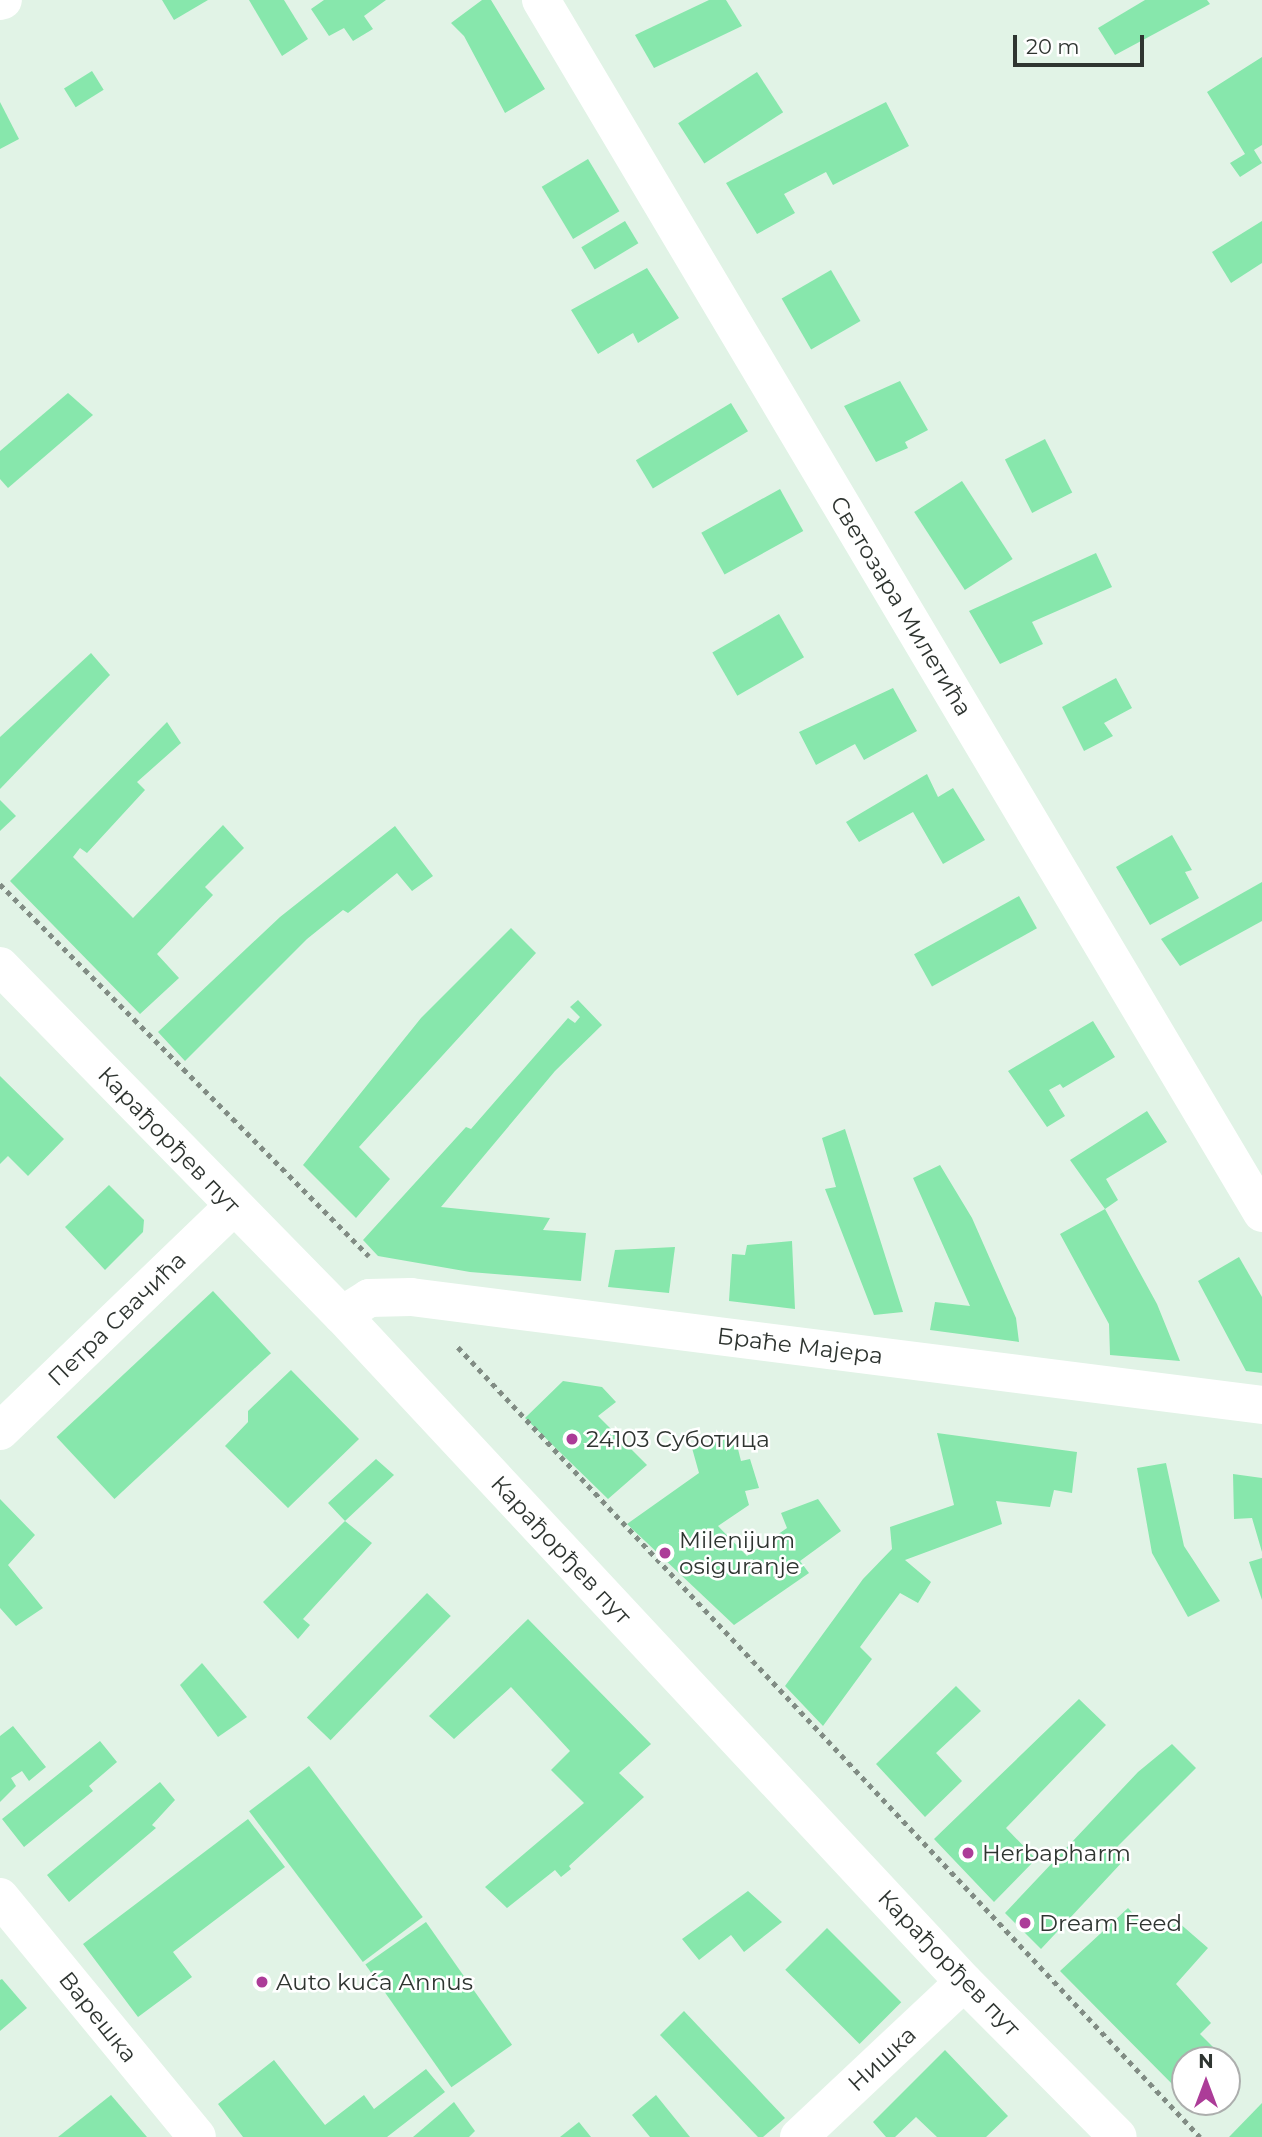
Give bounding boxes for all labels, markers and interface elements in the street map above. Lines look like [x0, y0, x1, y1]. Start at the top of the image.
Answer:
scale bar [1017, 21, 1148, 65]
text: 20 m [1026, 34, 1080, 59]
street label: Светозара Милетића [824, 491, 978, 721]
street label: Карађорђев пут [92, 1061, 246, 1219]
street label: Петра Свачића [42, 1246, 192, 1392]
street label: Браће Мајера [716, 1322, 884, 1370]
place label: 24103 Суботица [586, 1425, 770, 1453]
marker: 24103 Суботица [564, 1431, 580, 1447]
street label: Карађорђев пут [485, 1470, 637, 1630]
place label: Milenijum osiguranje [679, 1526, 800, 1580]
marker: Milenijum osiguranje [657, 1545, 673, 1561]
place label: Herbapharm [982, 1839, 1131, 1867]
marker: Herbapharm [960, 1845, 976, 1861]
street label: Карађорђев пут [872, 1884, 1026, 2042]
place label: Dream Feed [1039, 1909, 1182, 1937]
marker: Dream Feed [1017, 1915, 1033, 1931]
street label: Варешка [53, 1966, 143, 2068]
place label: Auto kuća Annus [276, 1968, 473, 1996]
marker: Auto kuća Annus [254, 1974, 270, 1990]
street label: Нишка [842, 2021, 922, 2097]
north arrow [1171, 2046, 1241, 2116]
text: N [1198, 2050, 1214, 2073]

